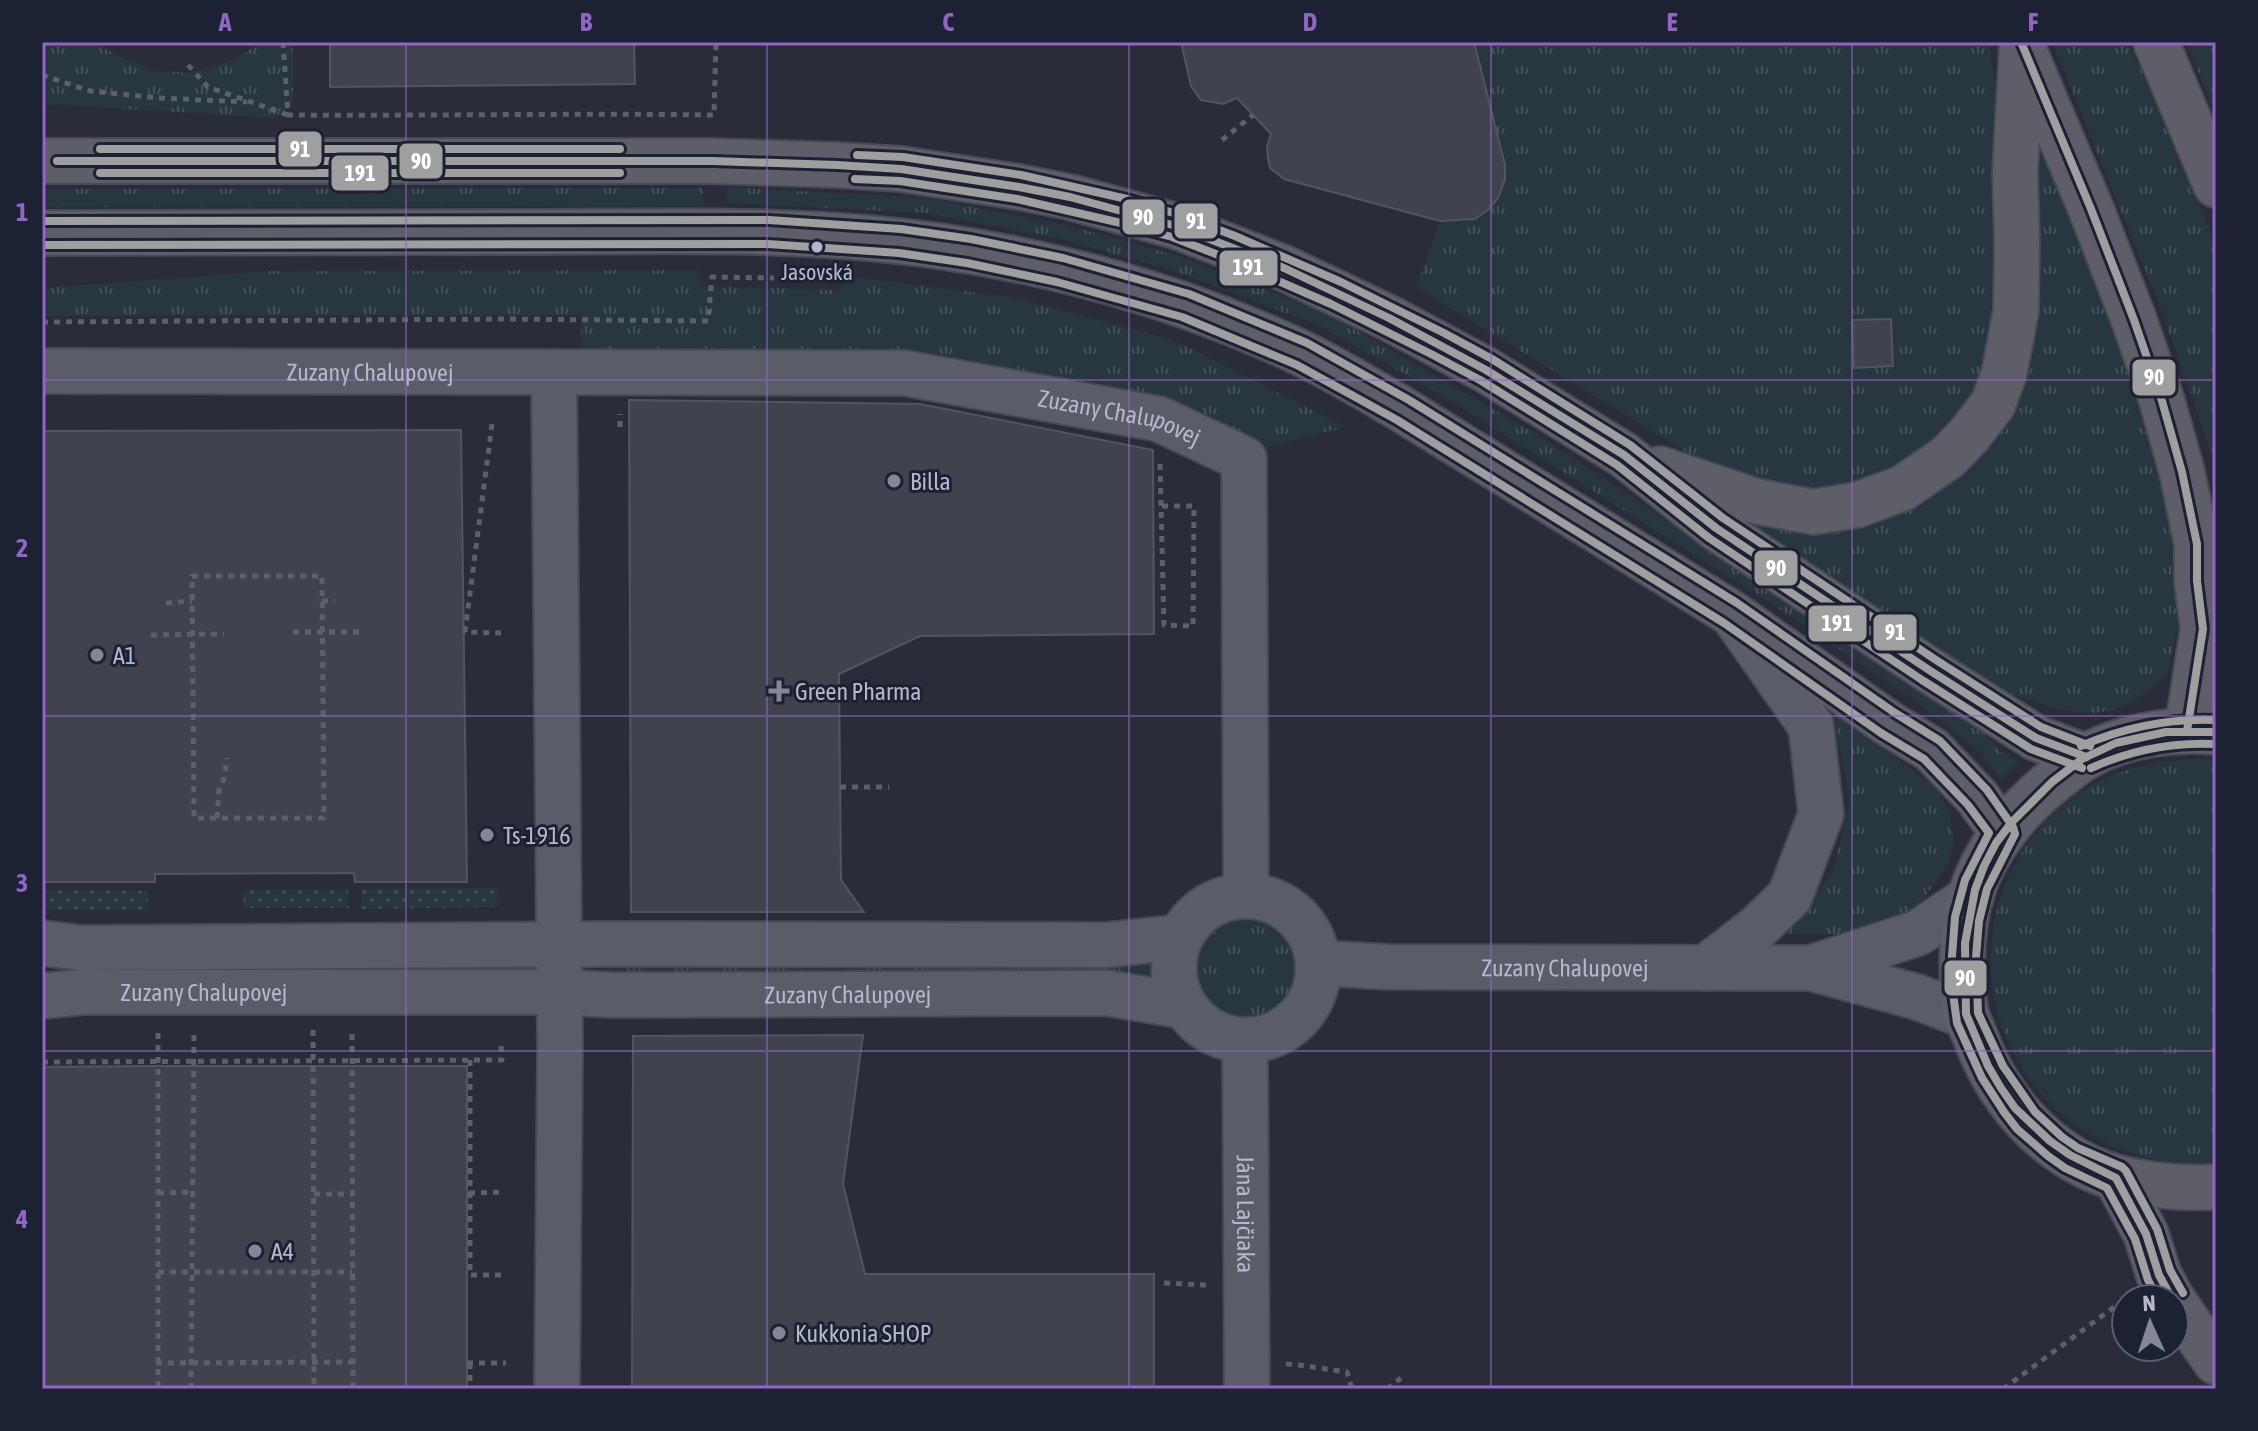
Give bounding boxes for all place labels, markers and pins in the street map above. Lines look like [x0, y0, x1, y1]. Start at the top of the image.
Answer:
marker: Jasovská [809, 239, 825, 255]
place label: Jasovská [781, 259, 853, 285]
place label: Billa [910, 468, 951, 495]
marker: Billa [885, 472, 903, 490]
place label: A1 [113, 642, 136, 669]
marker: A1 [88, 646, 106, 664]
place label: Green Pharma [795, 678, 921, 705]
marker: Green Pharma [770, 682, 788, 700]
place label: Ts-1916 [503, 822, 571, 849]
marker: Ts-1916 [478, 826, 496, 844]
place label: A4 [271, 1238, 294, 1265]
marker: A4 [246, 1242, 264, 1260]
place label: Kukkonia SHOP [795, 1320, 931, 1347]
marker: Kukkonia SHOP [770, 1324, 788, 1342]

